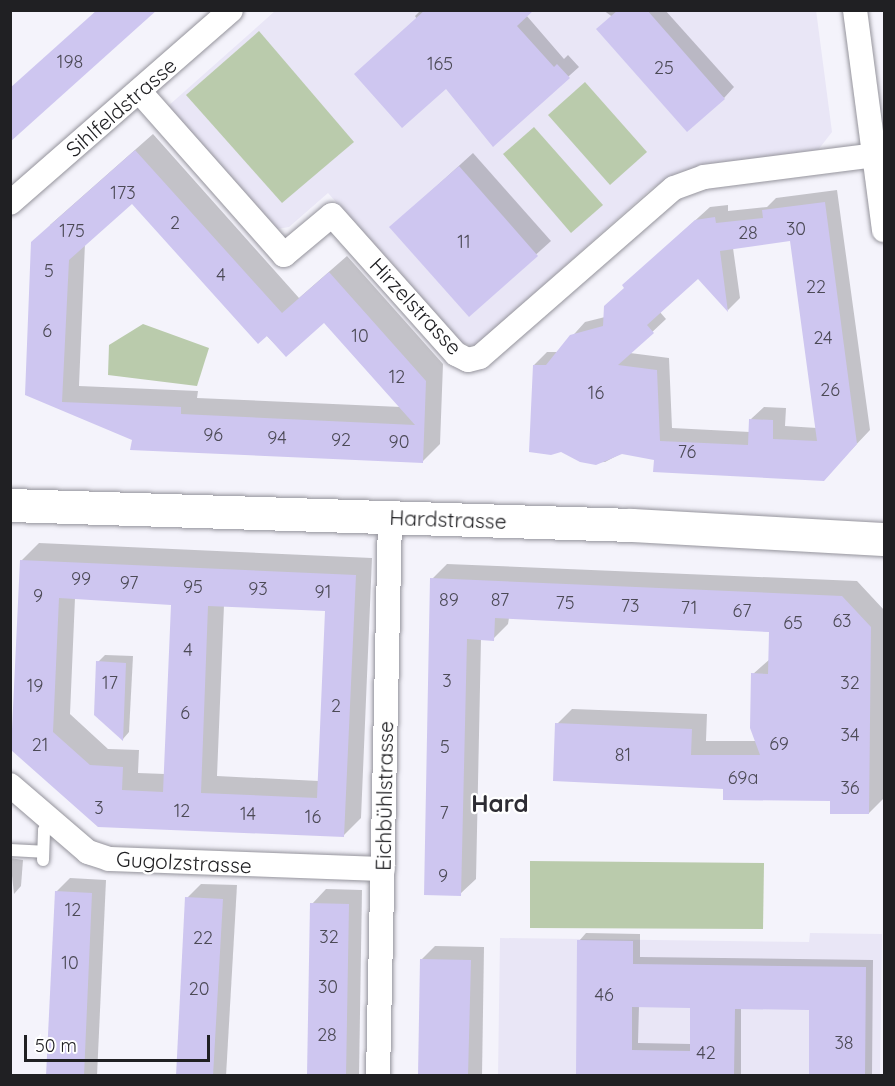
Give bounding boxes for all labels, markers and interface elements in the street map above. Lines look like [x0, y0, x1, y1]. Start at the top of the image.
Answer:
house number: 198 [57, 51, 83, 73]
street label: Sihlfeldstrasse [61, 52, 181, 162]
house number: 165 [427, 53, 453, 75]
house number: 25 [654, 57, 674, 79]
house number: 173 [110, 182, 136, 204]
house number: 2 [170, 212, 180, 234]
house number: 30 [786, 218, 806, 240]
house number: 175 [59, 220, 85, 242]
house number: 28 [738, 222, 758, 244]
house number: 11 [457, 231, 471, 253]
street label: Hirzelstrasse [365, 252, 467, 360]
house number: 5 [44, 260, 54, 282]
house number: 4 [216, 264, 226, 286]
house number: 22 [806, 276, 826, 298]
house number: 6 [42, 320, 52, 342]
house number: 10 [351, 325, 369, 347]
house number: 24 [813, 327, 833, 349]
house number: 12 [389, 366, 405, 388]
house number: 26 [820, 379, 840, 401]
house number: 16 [588, 382, 604, 404]
house number: 96 [203, 424, 223, 446]
house number: 94 [267, 427, 287, 449]
house number: 92 [331, 429, 351, 451]
house number: 90 [389, 431, 409, 453]
house number: 76 [678, 441, 696, 463]
street label: Hardstrasse [389, 504, 507, 534]
house number: 99 [71, 568, 91, 590]
house number: 97 [120, 572, 138, 594]
house number: 95 [183, 576, 203, 598]
house number: 93 [248, 578, 268, 600]
house number: 91 [315, 581, 331, 603]
house number: 9 [33, 585, 43, 607]
house number: 89 [439, 589, 459, 611]
house number: 87 [491, 589, 509, 611]
house number: 75 [555, 592, 575, 614]
house number: 73 [621, 595, 639, 617]
house number: 71 [681, 597, 697, 619]
house number: 67 [733, 600, 751, 622]
house number: 63 [832, 610, 852, 632]
house number: 65 [783, 612, 803, 634]
house number: 4 [183, 639, 193, 661]
house number: 3 [442, 670, 452, 692]
house number: 17 [102, 672, 118, 694]
house number: 32 [840, 672, 860, 694]
house number: 19 [27, 675, 43, 697]
house number: 2 [331, 695, 341, 717]
house number: 6 [180, 702, 190, 724]
street label: Eichbühlstrasse [370, 721, 398, 871]
house number: 34 [841, 724, 859, 746]
house number: 69 [769, 733, 789, 755]
house number: 21 [32, 734, 48, 756]
house number: 5 [440, 736, 450, 758]
house number: 81 [615, 744, 631, 766]
house number: 69a [728, 767, 758, 789]
house number: 36 [840, 777, 860, 799]
district label: Hard [471, 790, 529, 818]
house number: 3 [94, 797, 104, 819]
house number: 12 [174, 800, 190, 822]
house number: 7 [439, 802, 449, 824]
house number: 14 [240, 803, 256, 825]
house number: 16 [305, 806, 321, 828]
street label: Gugolzstrasse [116, 846, 252, 878]
house number: 9 [438, 865, 448, 887]
house number: 12 [65, 899, 81, 921]
house number: 32 [319, 926, 339, 948]
house number: 22 [193, 927, 213, 949]
house number: 10 [61, 952, 79, 974]
house number: 30 [318, 976, 338, 998]
house number: 20 [189, 978, 209, 1000]
house number: 46 [594, 984, 614, 1006]
scale bar [27, 1023, 213, 1061]
house number: 28 [317, 1024, 337, 1046]
house number: 38 [834, 1032, 854, 1054]
text: 50 m [35, 1034, 77, 1057]
house number: 42 [696, 1042, 716, 1064]

